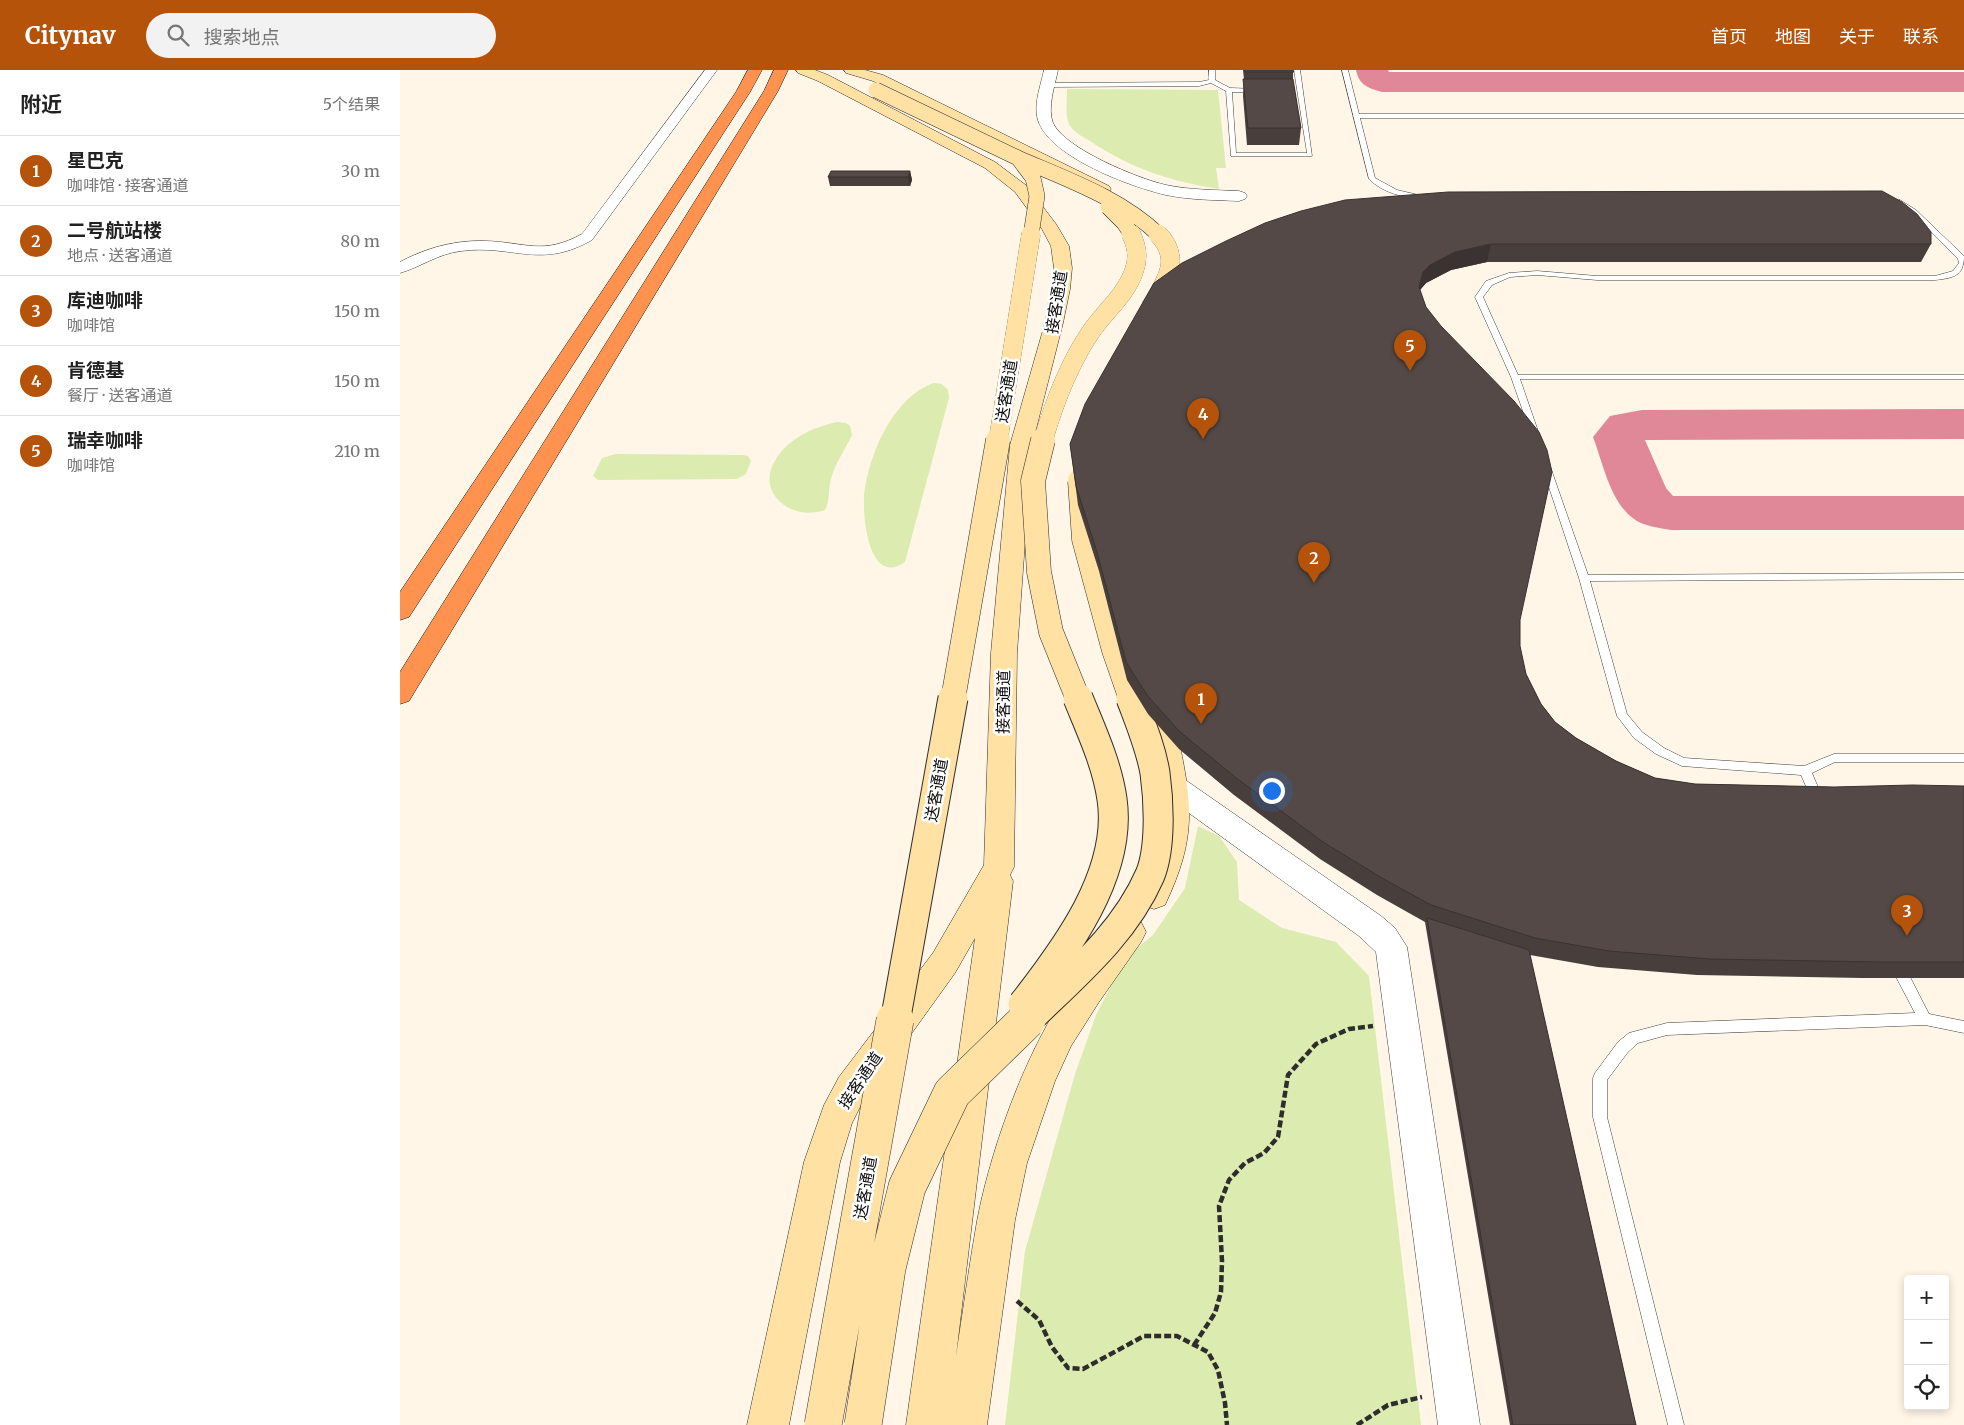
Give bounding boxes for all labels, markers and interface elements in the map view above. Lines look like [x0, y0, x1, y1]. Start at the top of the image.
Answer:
search box [146, 13, 496, 58]
text: Citynav [25, 20, 116, 51]
icon: search [164, 21, 192, 49]
text: 搜索地点 [204, 25, 280, 49]
text: 首页 [1711, 25, 1747, 48]
text: 地图 [1775, 25, 1811, 48]
text: 关于 [1839, 25, 1875, 48]
text: 联系 [1903, 25, 1939, 48]
text: 附近 [20, 91, 62, 118]
text: 5个结果 [323, 94, 380, 114]
text: 星巴克 [67, 148, 124, 172]
text: 1 [32, 161, 40, 181]
text: 30 m [341, 161, 380, 181]
text: 咖啡馆 · 接客通道 [67, 175, 188, 195]
text: 二号航站楼 [67, 218, 162, 242]
text: 2 [31, 231, 41, 251]
text: 80 m [341, 231, 380, 251]
text: 地点 · 送客通道 [67, 245, 172, 265]
street label: 接客通道 [1041, 269, 1071, 335]
text: 库迪咖啡 [67, 288, 143, 312]
text: 3 [31, 301, 41, 321]
text: 150 m [334, 301, 380, 321]
text: 咖啡馆 [67, 315, 115, 335]
pin: 5 [1394, 330, 1426, 371]
text: 肯德基 [67, 358, 124, 382]
street label: 送客通道 [991, 358, 1021, 424]
text: 4 [31, 371, 41, 391]
text: 150 m [334, 371, 380, 391]
text: 餐厅 · 送客通道 [67, 385, 172, 405]
pin: 4 [1187, 398, 1219, 439]
text: 瑞幸咖啡 [67, 428, 143, 452]
text: 5 [31, 441, 41, 461]
text: 210 m [335, 441, 380, 461]
text: 咖啡馆 [67, 455, 115, 475]
pin: 2 [1298, 542, 1330, 583]
street label: 接客通道 [992, 670, 1014, 734]
pin: 1 [1185, 683, 1217, 724]
street label: 送客通道 [921, 757, 951, 823]
your location [1259, 778, 1285, 804]
pin: 3 [1891, 895, 1923, 936]
street label: 接客通道 [834, 1048, 886, 1112]
street label: 送客通道 [850, 1155, 880, 1221]
map controls [1904, 1275, 1949, 1410]
button: + [1904, 1275, 1949, 1320]
button: − [1904, 1320, 1949, 1365]
button: locate [1904, 1365, 1949, 1410]

